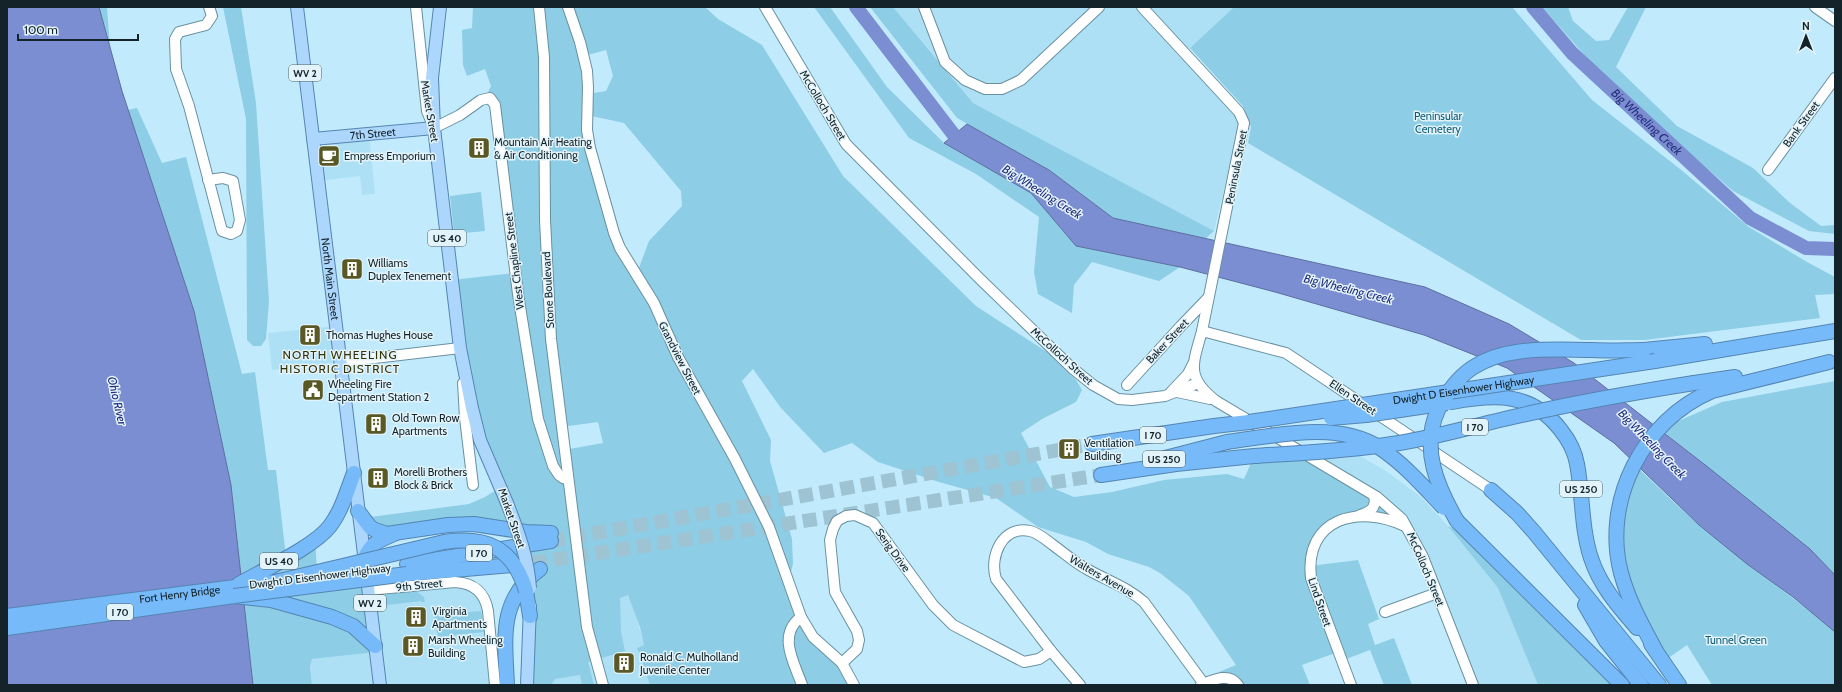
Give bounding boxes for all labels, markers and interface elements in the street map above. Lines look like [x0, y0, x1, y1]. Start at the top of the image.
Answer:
scale bar [18, 16, 138, 42]
north arrow [1786, 16, 1826, 56]
text: N [1802, 19, 1810, 33]
text: 100 m [24, 22, 58, 37]
road number: WV 2 [289, 65, 321, 81]
street label: McColloch Street [797, 67, 850, 143]
street label: Market Street [418, 79, 442, 143]
water label: Big Wheeling Creek [1608, 85, 1686, 159]
street label: Bank Street [1780, 98, 1823, 150]
park label: Peninsular Cemetery [1414, 109, 1463, 136]
street label: 7th Street [349, 124, 397, 143]
street label: Peninsula Street [1222, 128, 1250, 205]
building icon: Mountain Air Heating & Air Conditioning [466, 135, 492, 161]
place label: Mountain Air Heating & Air Conditioning [494, 135, 592, 162]
cafe icon: Empress Emporium [316, 143, 342, 169]
place label: Empress Emporium [344, 149, 436, 163]
water label: Big Wheeling Creek [1000, 161, 1086, 222]
street label: West Chapline Street [501, 211, 527, 310]
road number: US 40 [428, 230, 466, 246]
street label: North Main Street [318, 237, 342, 321]
street label: Stone Boulevard [539, 251, 557, 329]
building icon: Williams Duplex Tenement [339, 256, 365, 282]
place label: Williams Duplex Tenement [368, 256, 451, 283]
water label: Big Wheeling Creek [1302, 270, 1395, 307]
street label: Baker Street [1143, 315, 1192, 366]
street label: Grandview Street [656, 319, 705, 397]
building icon: Thomas Hughes House [297, 322, 323, 348]
street label: McColloch Street [1028, 324, 1096, 388]
place label: Thomas Hughes House [326, 328, 433, 342]
district label: NORTH WHEELING HISTORIC DISTRICT [280, 347, 400, 376]
street label: Dwight D Eisenhower Highway [1392, 372, 1536, 407]
water label: Ohio River [105, 375, 131, 428]
street label: Ellen Street [1327, 376, 1379, 418]
public building icon: Wheeling Fire Department Station 2 [300, 377, 326, 403]
place label: Wheeling Fire Department Station 2 [328, 377, 430, 404]
water label: Big Wheeling Creek [1615, 406, 1690, 482]
building icon: Old Town Row Apartments [363, 411, 389, 437]
place label: Old Town Row Apartments [392, 411, 460, 438]
road number: I 70 [1462, 419, 1488, 435]
road number: I 70 [1140, 427, 1166, 443]
building icon: Ventilation Building [1056, 436, 1082, 462]
place label: Ventilation Building [1084, 436, 1134, 463]
road number: US 250 [1143, 451, 1185, 467]
building icon: Morelli Brothers Block & Brick [365, 465, 391, 491]
place label: Morelli Brothers Block & Brick [394, 465, 467, 492]
road number: US 250 [1560, 481, 1602, 497]
street label: Market Street [495, 486, 529, 550]
street label: Serig Drive [872, 525, 914, 575]
street label: McColloch Street [1404, 530, 1448, 608]
road number: I 70 [466, 545, 492, 561]
street label: Walters Avenue [1067, 552, 1137, 600]
road number: US 40 [260, 553, 298, 569]
street label: Dwight D Eisenhower Highway [248, 560, 392, 592]
street label: 9th Street [395, 576, 443, 594]
street label: Lind Street [1305, 576, 1335, 629]
street label: Fort Henry Bridge [138, 582, 221, 606]
road number: WV 2 [354, 595, 386, 611]
road number: I 70 [107, 604, 133, 620]
building icon: Virginia Apartments [403, 604, 429, 630]
place label: Virginia Apartments [432, 604, 487, 631]
building icon: Marsh Wheeling Building [400, 633, 426, 659]
place label: Marsh Wheeling Building [428, 633, 503, 660]
park label: Tunnel Green [1705, 633, 1767, 647]
building icon: Ronald C. Mulholland Juvenile Center [611, 650, 637, 676]
place label: Ronald C. Mulholland Juvenile Center [639, 650, 738, 677]

